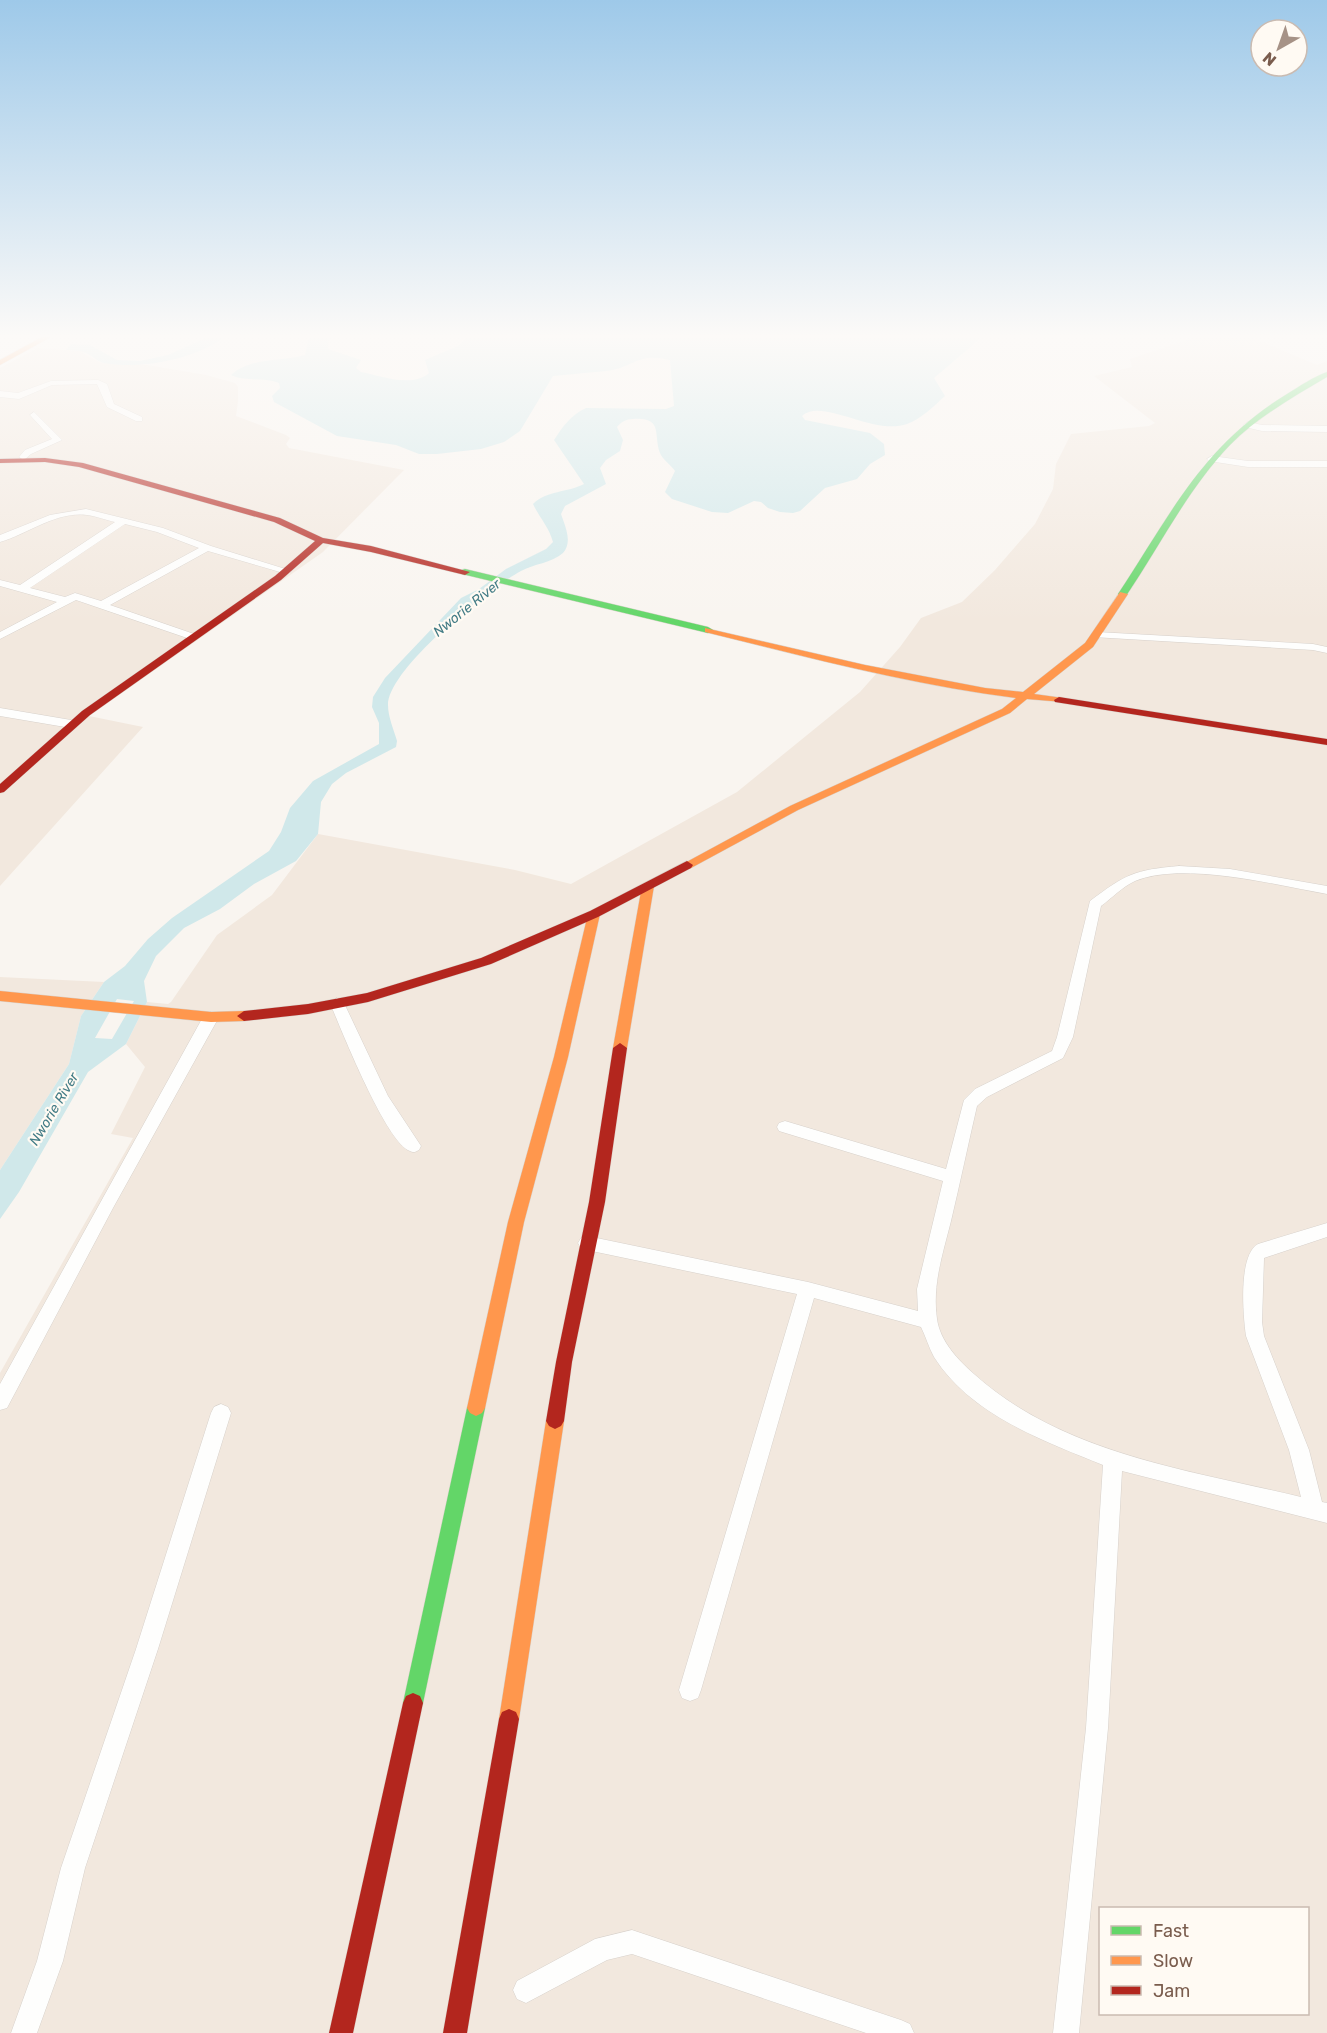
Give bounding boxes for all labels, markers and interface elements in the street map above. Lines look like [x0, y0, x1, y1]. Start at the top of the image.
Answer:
north arrow [1249, 18, 1309, 78]
text: N [1259, 48, 1280, 70]
water label: Nworie River [430, 575, 505, 640]
water label: Nworie River [26, 1069, 83, 1149]
legend [1099, 1907, 1309, 2015]
text: Fast [1153, 1920, 1189, 1942]
text: Slow [1153, 1950, 1193, 1972]
text: Jam [1153, 1980, 1190, 2002]

